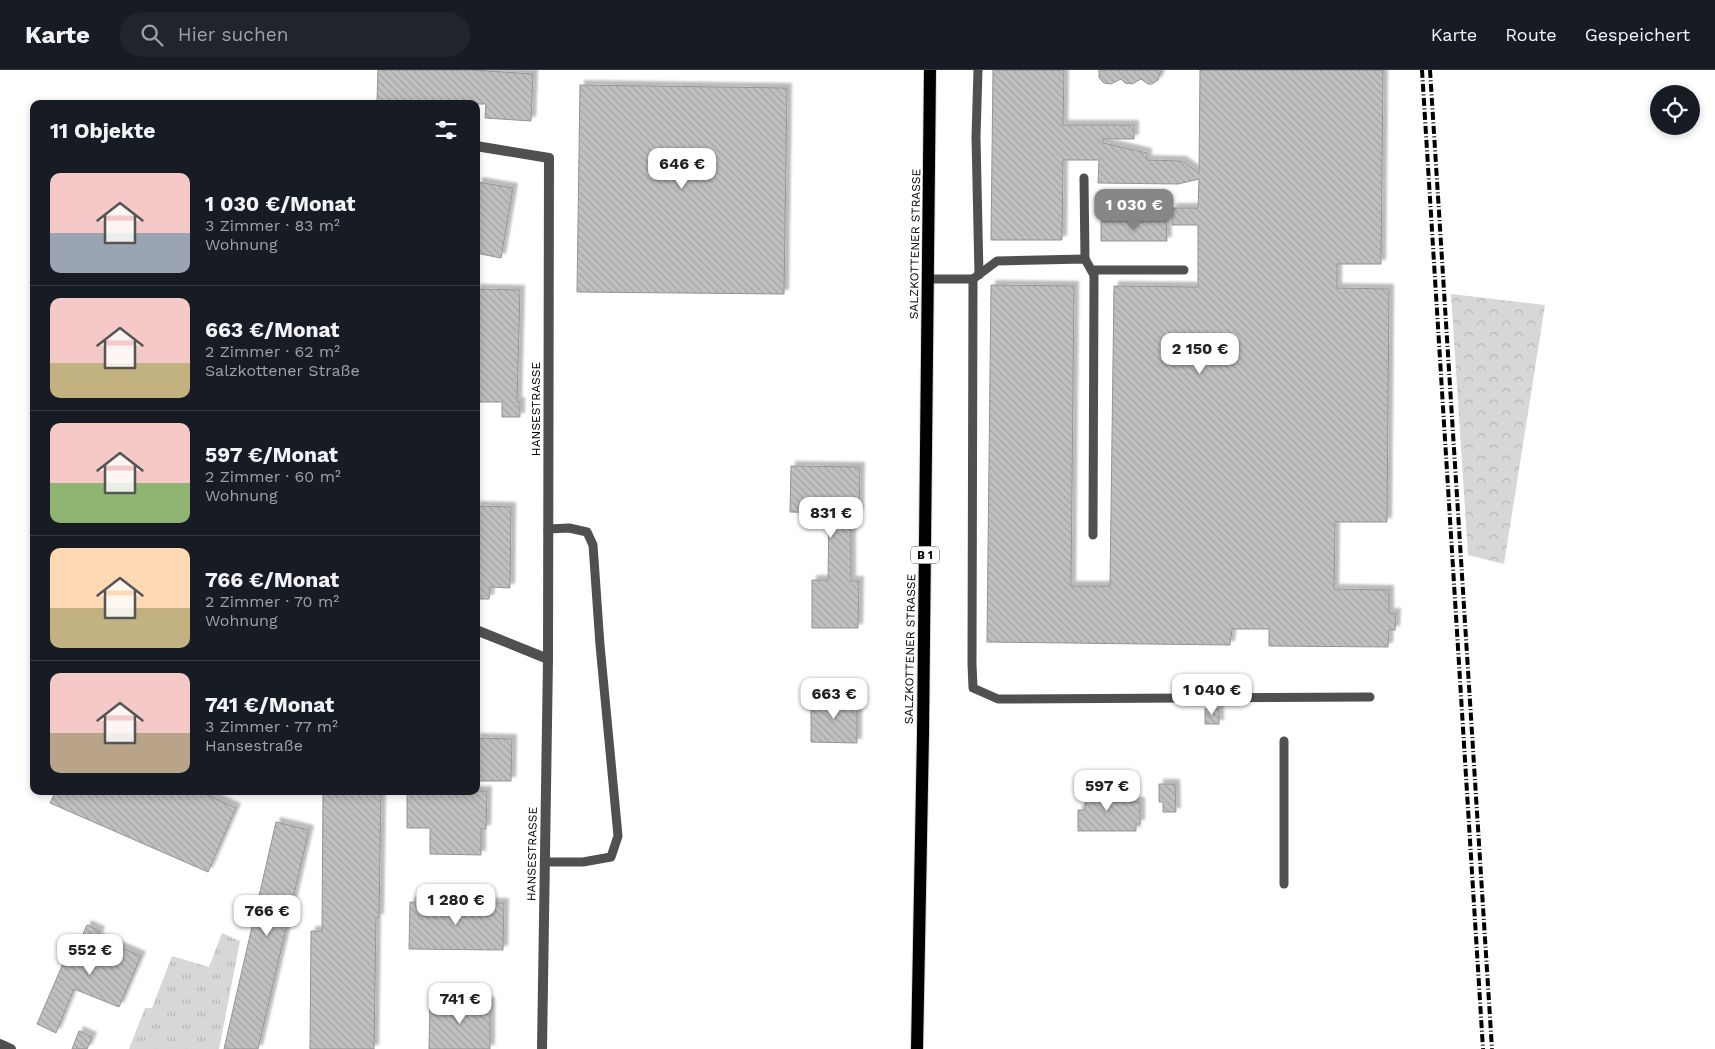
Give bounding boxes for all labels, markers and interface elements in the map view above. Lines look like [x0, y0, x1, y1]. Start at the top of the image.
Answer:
search box [120, 12, 470, 57]
text: Karte [25, 21, 90, 49]
icon: search [138, 21, 166, 49]
text: Hier suchen [178, 23, 288, 46]
text: Karte [1431, 24, 1477, 45]
text: Route [1505, 24, 1557, 45]
text: Gespeichert [1585, 24, 1690, 45]
map controls [1650, 85, 1700, 135]
button: locate [1650, 85, 1700, 135]
icon: filters [432, 116, 460, 144]
text: 11 Objekte [50, 118, 155, 143]
pin: 646 € [647, 148, 717, 190]
text: 646 € [659, 154, 705, 173]
street label: SALZKOTTENER STRASSE [907, 168, 923, 319]
pin: 1 030 € [1088, 189, 1180, 231]
text: 1 030 €/Monat [205, 191, 356, 216]
icon: home [90, 193, 150, 253]
text: 1 030 € [1105, 195, 1163, 214]
text: 3 Zimmer · 83 m² [205, 216, 340, 235]
text: Wohnung [205, 235, 278, 254]
text: 663 €/Monat [205, 317, 339, 342]
icon: home [90, 318, 150, 378]
pin: 2 150 € [1154, 332, 1246, 375]
text: 2 150 € [1172, 339, 1228, 358]
text: 2 Zimmer · 62 m² [205, 342, 340, 361]
text: Salzkottener Straße [205, 361, 360, 380]
street label: HANSESTRASSE [529, 362, 543, 456]
text: 597 €/Monat [205, 442, 338, 467]
icon: home [90, 443, 150, 503]
text: 2 Zimmer · 60 m² [205, 467, 341, 486]
text: Wohnung [205, 486, 278, 505]
pin: 831 € [796, 496, 866, 539]
text: 831 € [810, 503, 852, 522]
road number: B 1 [911, 546, 939, 564]
text: 766 €/Monat [205, 567, 339, 592]
icon: home [90, 568, 150, 628]
street label: SALZKOTTENER STRASSE [902, 573, 918, 724]
text: 2 Zimmer · 70 m² [205, 592, 339, 611]
text: Wohnung [205, 611, 278, 630]
pin: 1 040 € [1166, 674, 1258, 716]
pin: 663 € [799, 678, 869, 720]
text: 1 040 € [1183, 680, 1241, 699]
text: 663 € [811, 684, 857, 703]
text: 741 €/Monat [205, 692, 334, 717]
icon: home [90, 693, 150, 753]
text: 3 Zimmer · 77 m² [205, 717, 338, 736]
text: Hansestraße [205, 736, 303, 755]
pin: 597 € [1072, 770, 1142, 812]
text: 597 € [1085, 776, 1129, 795]
street label: HANSESTRASSE [524, 806, 540, 901]
pin: 1 280 € [410, 884, 502, 926]
text: 1 280 € [427, 890, 485, 909]
pin: 766 € [232, 894, 302, 937]
text: 766 € [245, 901, 289, 920]
pin: 552 € [55, 934, 125, 976]
text: 552 € [68, 940, 112, 959]
pin: 741 € [425, 982, 495, 1025]
text: 741 € [439, 989, 481, 1008]

